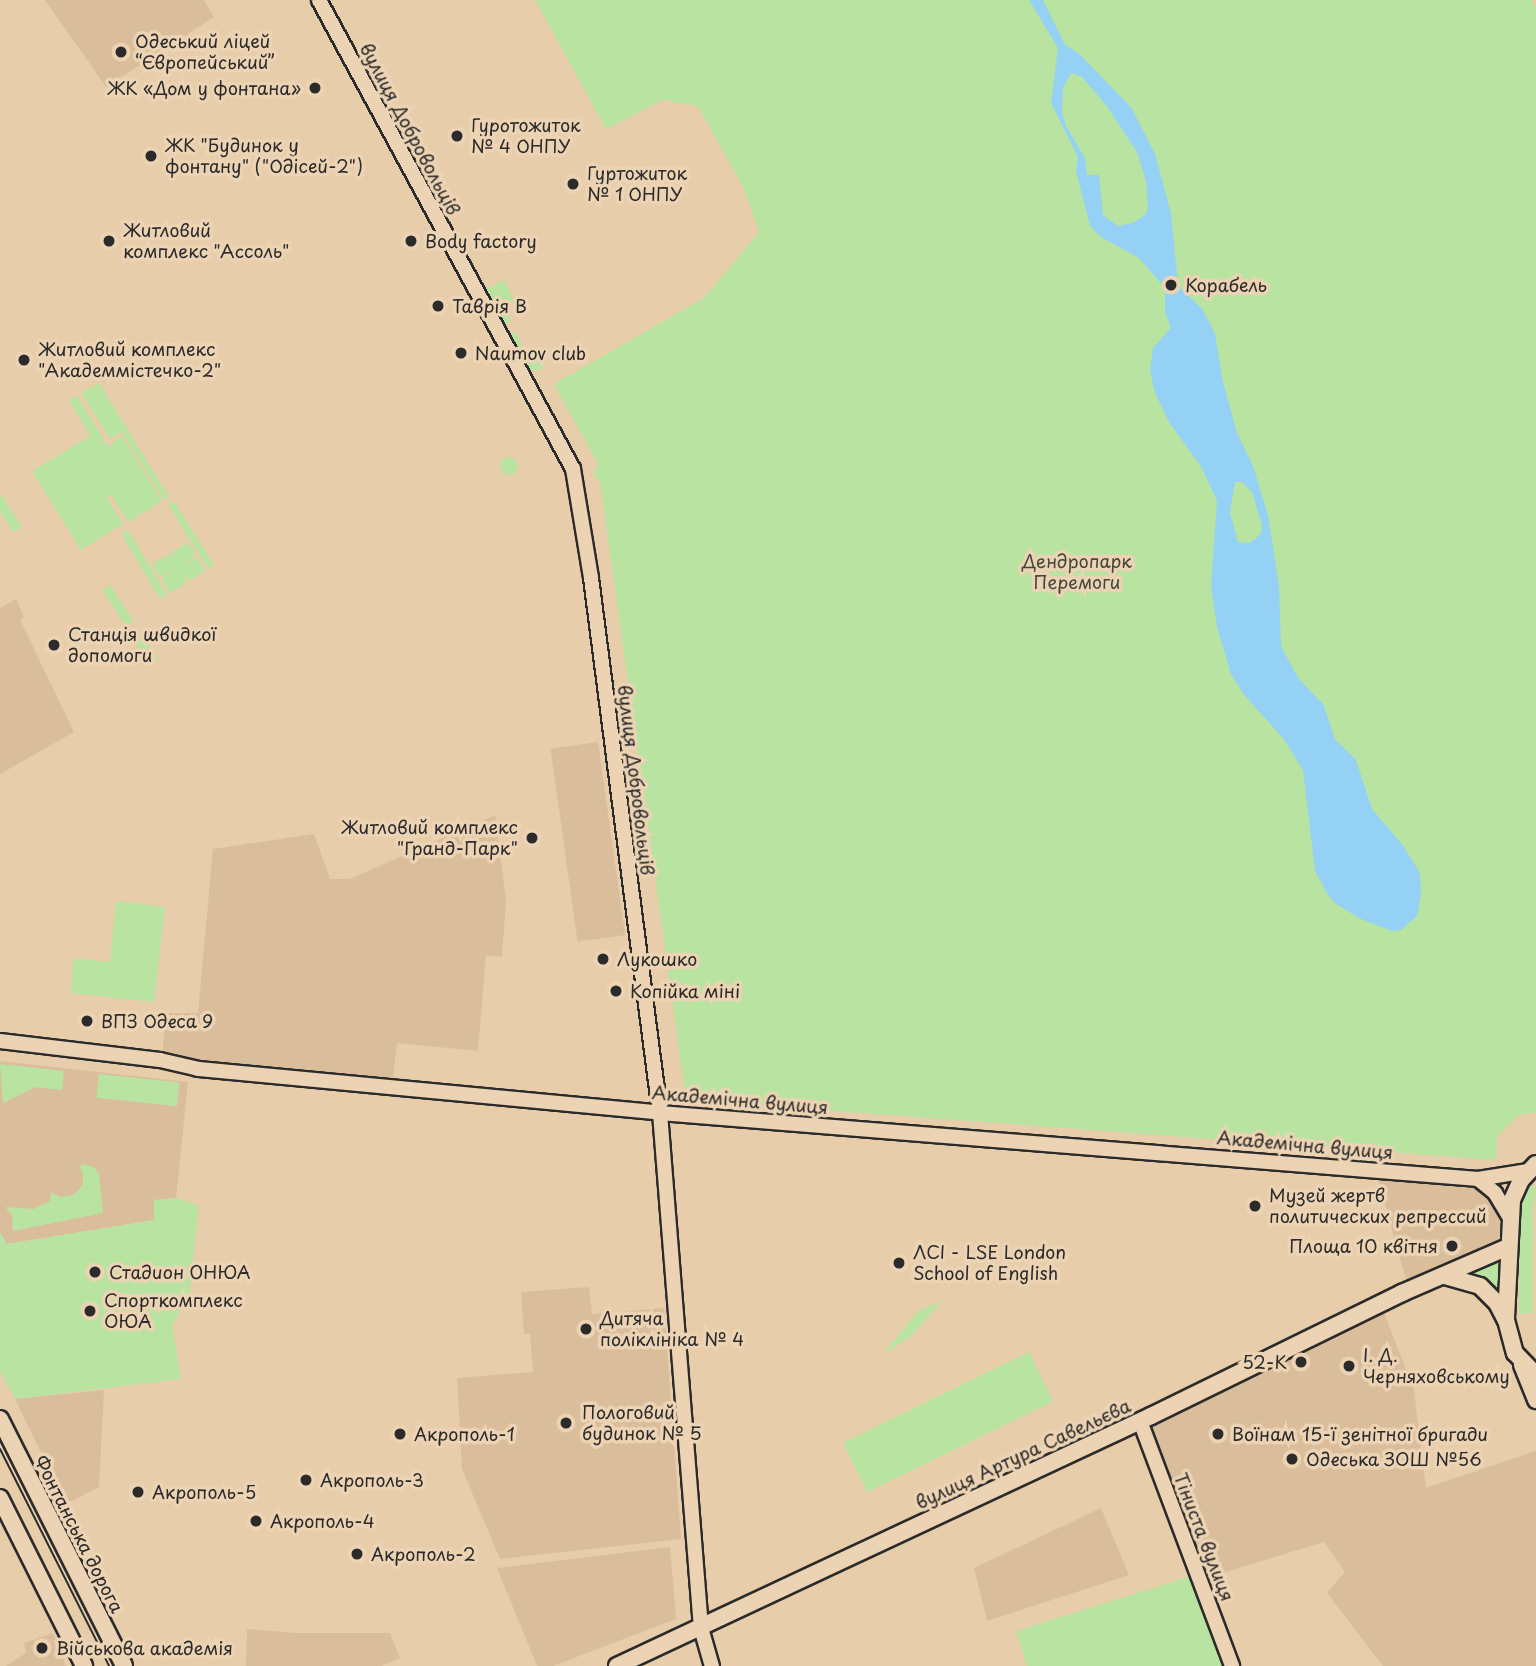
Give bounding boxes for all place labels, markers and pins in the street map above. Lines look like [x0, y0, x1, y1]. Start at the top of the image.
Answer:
place label: Одеський ліцей “Європейський” [135, 31, 275, 74]
marker: Одеський ліцей “Європейський” [113, 44, 129, 60]
place label: ЖК «Дом у фонтана» [106, 77, 301, 99]
marker: ЖК «Дом у фонтана» [307, 80, 323, 96]
place label: Гуротожиток № 4 ОНПУ [471, 115, 581, 158]
marker: Гуротожиток № 4 ОНПУ [449, 128, 465, 144]
place label: ЖК "Будинок у фонтану" ("Одісей-2") [165, 135, 363, 178]
marker: ЖК "Будинок у фонтану" ("Одісей-2") [143, 148, 159, 164]
place label: Гуртожиток № 1 ОНПУ [587, 163, 687, 206]
marker: Гуртожиток № 1 ОНПУ [565, 176, 581, 192]
place label: Житловий комплекс "Ассоль" [123, 220, 290, 262]
place label: Body factory [425, 230, 536, 252]
marker: Житловий комплекс "Ассоль" [101, 233, 117, 249]
marker: Body factory [403, 233, 419, 249]
place label: Корабель [1185, 274, 1267, 296]
marker: Корабель [1163, 277, 1179, 293]
place label: Таврія В [452, 295, 527, 317]
marker: Таврія В [430, 298, 446, 314]
place label: Житловий комплекс "Академмістечко-2" [38, 339, 221, 382]
place label: Naumov club [475, 342, 586, 364]
marker: Naumov club [453, 345, 469, 361]
marker: Житловий комплекс "Академмістечко-2" [16, 352, 32, 368]
place label: Станція швидкої допомоги [68, 624, 217, 666]
marker: Станція швидкої допомоги [46, 637, 62, 653]
place label: Житловий комплекс "Гранд-Парк" [340, 817, 518, 860]
marker: Житловий комплекс "Гранд-Парк" [524, 830, 540, 846]
place label: Лукошко [617, 948, 697, 970]
marker: Лукошко [595, 951, 611, 967]
place label: Копійка міні [630, 980, 742, 1002]
marker: Копійка міні [608, 983, 624, 999]
place label: ВПЗ Одеса 9 [101, 1010, 214, 1032]
marker: ВПЗ Одеса 9 [79, 1013, 95, 1029]
place label: Музей жертв политических репрессий [1269, 1185, 1487, 1228]
marker: Музей жертв политических репрессий [1247, 1198, 1263, 1214]
place label: Площа 10 квітня [1288, 1235, 1438, 1257]
marker: Площа 10 квітня [1444, 1238, 1460, 1254]
place label: ЛСІ - LSE London School of English [913, 1242, 1066, 1284]
marker: ЛСІ - LSE London School of English [891, 1255, 907, 1271]
place label: Стадион ОНЮА [109, 1261, 251, 1283]
marker: Стадион ОНЮА [87, 1264, 103, 1280]
place label: Спорткомплекс ОЮА [104, 1290, 243, 1332]
marker: Спорткомплекс ОЮА [82, 1303, 98, 1319]
place label: Дитяча поліклініка № 4 [600, 1308, 744, 1350]
marker: Дитяча поліклініка № 4 [578, 1321, 594, 1337]
place label: І. Д. Черняховському [1363, 1345, 1510, 1388]
place label: 52-К [1242, 1351, 1287, 1373]
marker: 52-К [1293, 1354, 1309, 1370]
marker: І. Д. Черняховському [1341, 1358, 1357, 1374]
place label: Пологовий будинок № 5 [582, 1402, 701, 1444]
marker: Пологовий будинок № 5 [556, 1413, 576, 1433]
place label: Акрополь-1 [414, 1423, 515, 1445]
place label: Воїнам 15-ї зенітної бригади [1232, 1423, 1488, 1445]
marker: Акрополь-1 [392, 1426, 408, 1442]
marker: Воїнам 15-ї зенітної бригади [1210, 1426, 1226, 1442]
place label: Одеська ЗОШ №56 [1306, 1448, 1483, 1470]
marker: Одеська ЗОШ №56 [1284, 1451, 1300, 1467]
place label: Акрополь-3 [320, 1469, 424, 1491]
marker: Акрополь-3 [298, 1472, 314, 1488]
place label: Акрополь-5 [152, 1481, 256, 1503]
marker: Акрополь-5 [130, 1484, 146, 1500]
place label: Акрополь-4 [270, 1510, 375, 1532]
marker: Акрополь-4 [248, 1513, 264, 1529]
place label: Акрополь-2 [371, 1543, 476, 1565]
marker: Акрополь-2 [349, 1546, 365, 1562]
place label: Військова академія [56, 1637, 233, 1659]
marker: Військова академія [34, 1640, 50, 1656]

